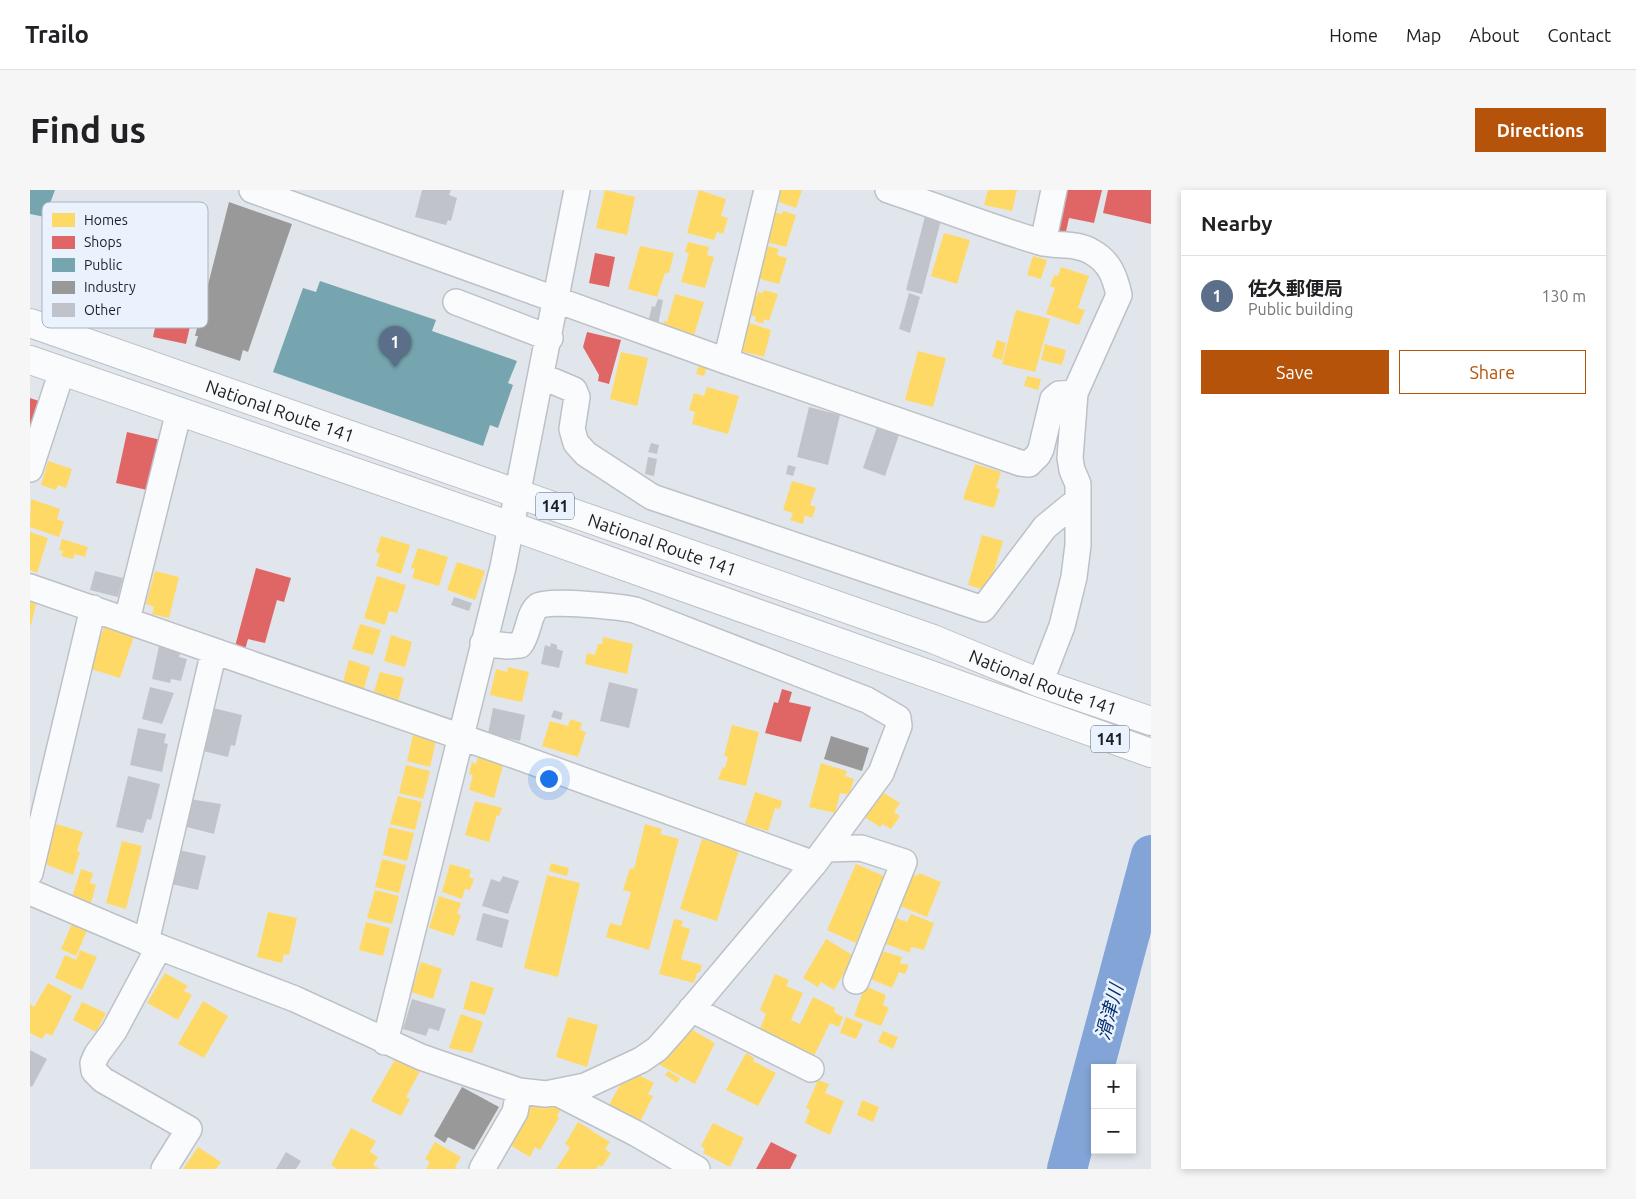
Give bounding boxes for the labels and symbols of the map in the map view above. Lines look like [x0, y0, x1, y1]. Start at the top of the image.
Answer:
legend [42, 202, 208, 328]
text: Homes [84, 212, 128, 228]
text: Shops [84, 234, 122, 250]
text: Public [84, 257, 123, 273]
text: Industry [84, 279, 136, 295]
text: Other [84, 302, 122, 318]
pin: 1 [379, 326, 411, 367]
street label: National Route 141 [203, 375, 357, 446]
road number: 141 [536, 492, 574, 520]
street label: National Route 141 [585, 509, 739, 580]
street label: National Route 141 [966, 645, 1120, 719]
road number: 141 [1091, 726, 1129, 752]
your location [536, 766, 562, 792]
water label: 滑津川 [1091, 980, 1128, 1042]

